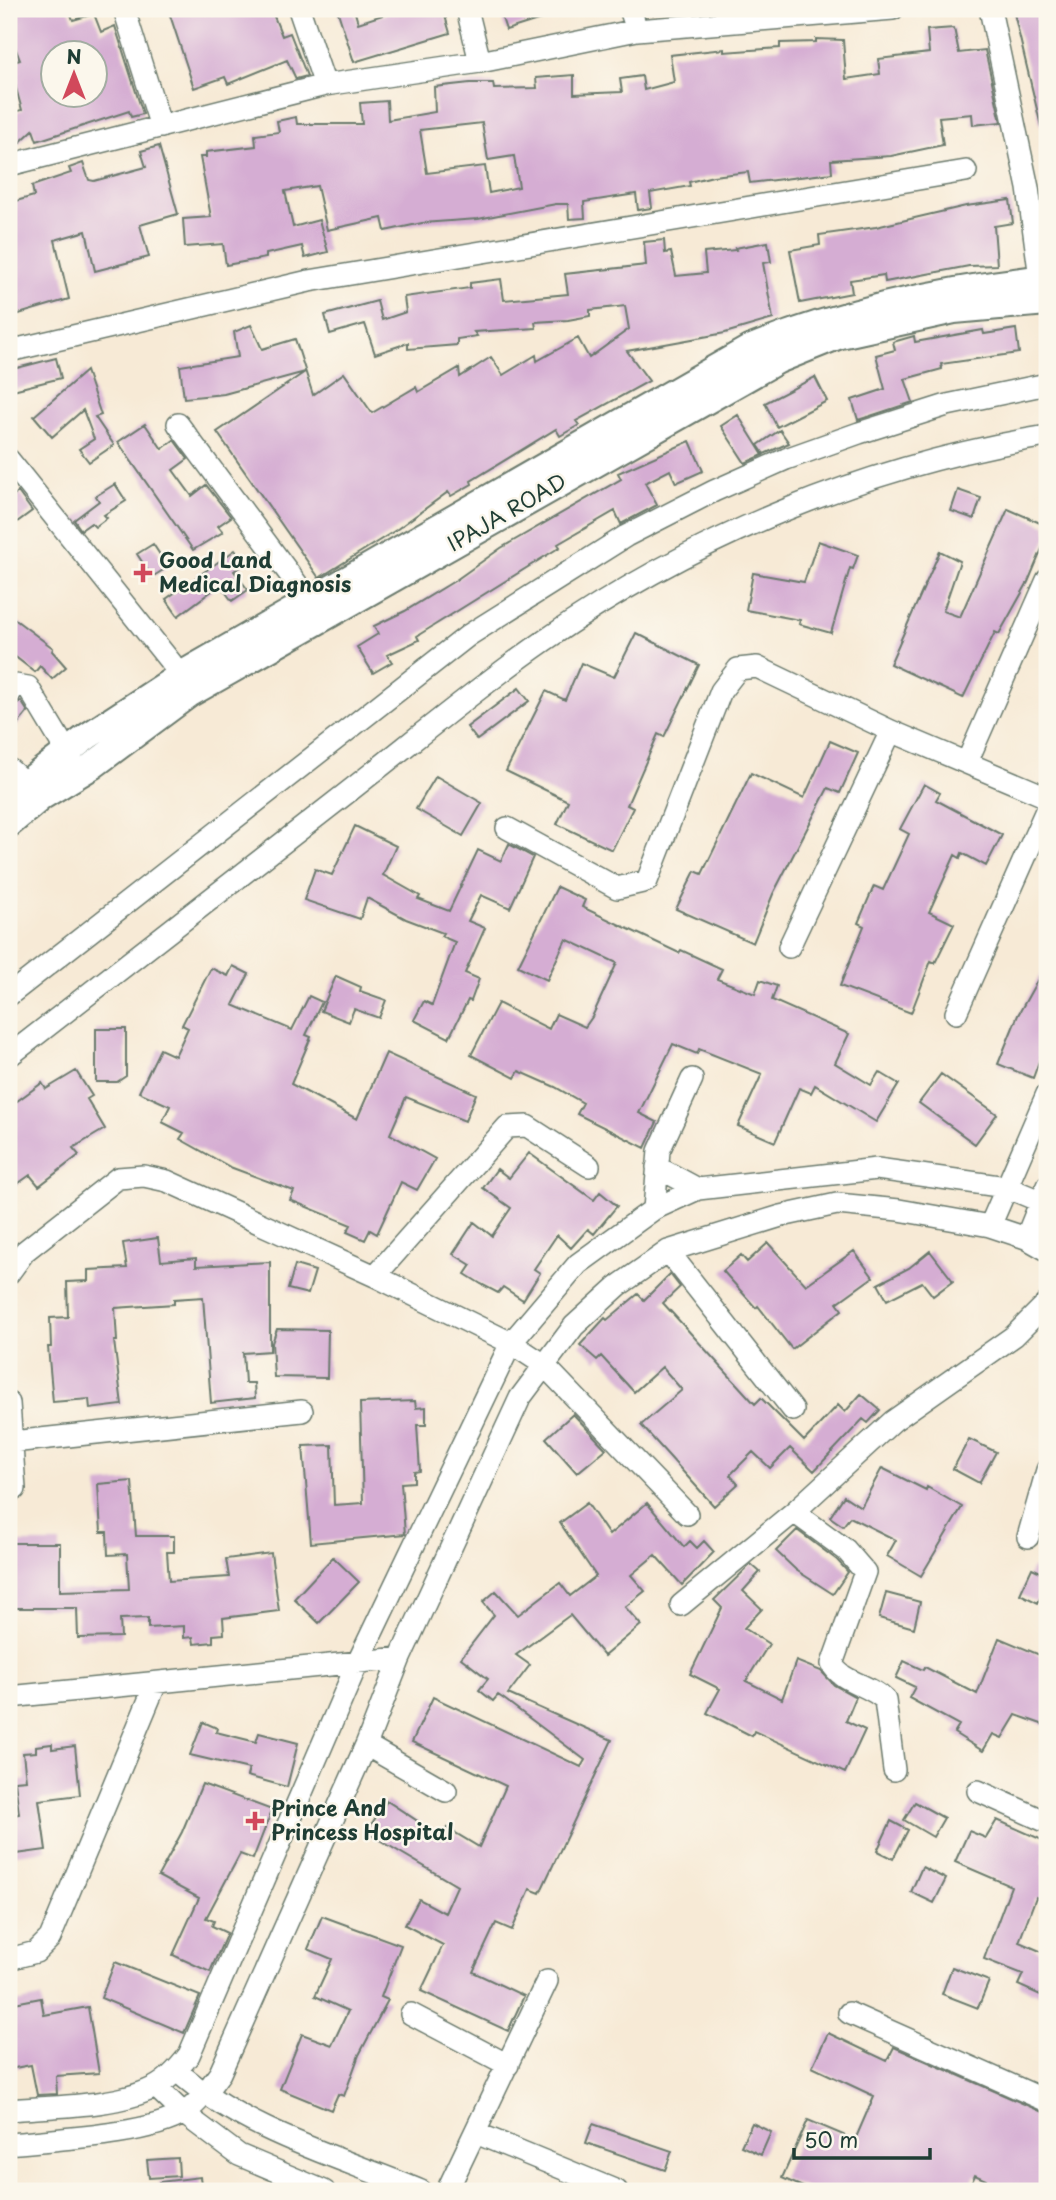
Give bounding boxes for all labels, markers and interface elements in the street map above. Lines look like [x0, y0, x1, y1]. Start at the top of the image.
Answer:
north arrow [38, 38, 108, 108]
text: N [66, 42, 82, 70]
street label: IPAJA ROAD [440, 464, 572, 558]
place label: Good Land Medical Diagnosis [159, 543, 351, 599]
marker: Good Land Medical Diagnosis [133, 563, 153, 583]
place label: Prince And Princess Hospital [271, 1791, 453, 1847]
marker: Prince And Princess Hospital [245, 1811, 265, 1831]
scale bar [794, 2116, 930, 2160]
text: 50 m [804, 2123, 858, 2155]

